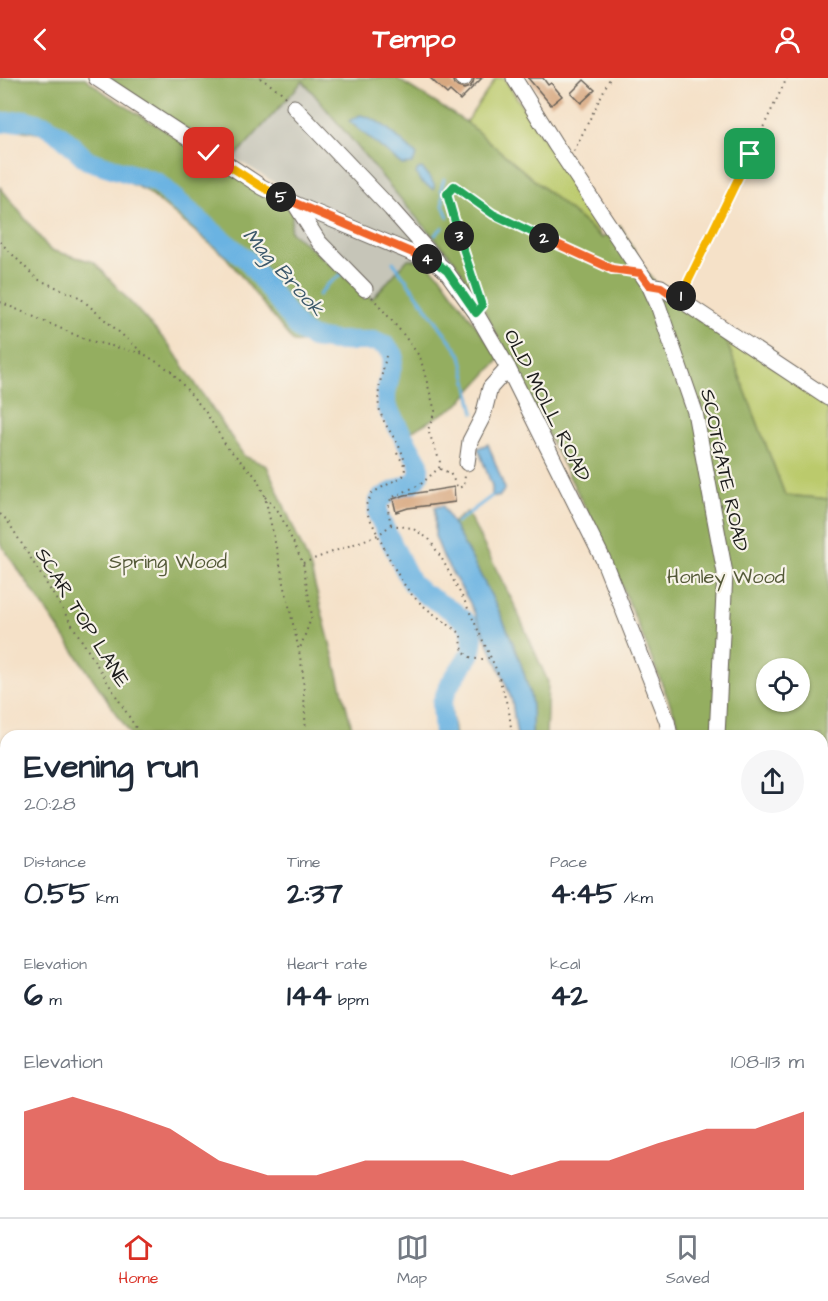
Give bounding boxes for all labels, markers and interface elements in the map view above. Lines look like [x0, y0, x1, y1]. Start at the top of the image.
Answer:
text: Tempo [373, 20, 455, 58]
icon: back [24, 23, 57, 56]
icon: person [771, 23, 804, 56]
pin [183, 127, 234, 178]
pin [724, 128, 775, 179]
icon: check [192, 136, 225, 169]
icon: arrive [733, 137, 766, 170]
pin: 5 [266, 182, 296, 212]
text: 5 [275, 186, 287, 208]
pin: 3 [444, 221, 474, 251]
water label: Mag Brook [235, 222, 332, 325]
pin: 2 [529, 223, 559, 253]
text: 3 [455, 225, 463, 247]
text: 2 [539, 227, 549, 249]
pin: 4 [412, 244, 442, 274]
text: 4 [422, 248, 432, 270]
pin: 1 [666, 281, 696, 311]
text: 1 [680, 285, 682, 307]
street label: OLD MOLL ROAD [497, 325, 598, 486]
street label: SCOTGATE ROAD [693, 386, 755, 554]
street label: SCAR TOP LANE [28, 542, 136, 693]
park label: Spring Wood [109, 548, 227, 577]
park label: Honley Wood [667, 563, 785, 592]
map controls [756, 658, 810, 712]
button: locate [756, 658, 810, 712]
text: Evening run [24, 744, 198, 790]
button: share [741, 750, 804, 813]
text: 20:28 [24, 790, 76, 818]
text: Distance [24, 851, 86, 873]
text: Time [287, 851, 321, 873]
text: Pace [550, 851, 587, 873]
text: 0.55 [24, 873, 90, 915]
text: 2:37 [287, 873, 343, 915]
text: 4:45 [550, 873, 617, 915]
text: km [90, 887, 118, 909]
text: /km [617, 887, 653, 909]
text: Elevation [24, 953, 87, 975]
text: Heart rate [287, 953, 367, 975]
text: kcal [550, 953, 581, 975]
text: 6 [24, 975, 43, 1017]
text: 144 [287, 975, 332, 1017]
text: 42 [550, 975, 588, 1017]
text: m [43, 989, 62, 1011]
text: bpm [332, 989, 368, 1011]
text: Elevation [24, 1048, 103, 1076]
text: 108–113 m [731, 1048, 804, 1076]
tab: Home [119, 1231, 158, 1289]
tab: Map [396, 1231, 429, 1289]
tab: Saved [666, 1231, 709, 1289]

